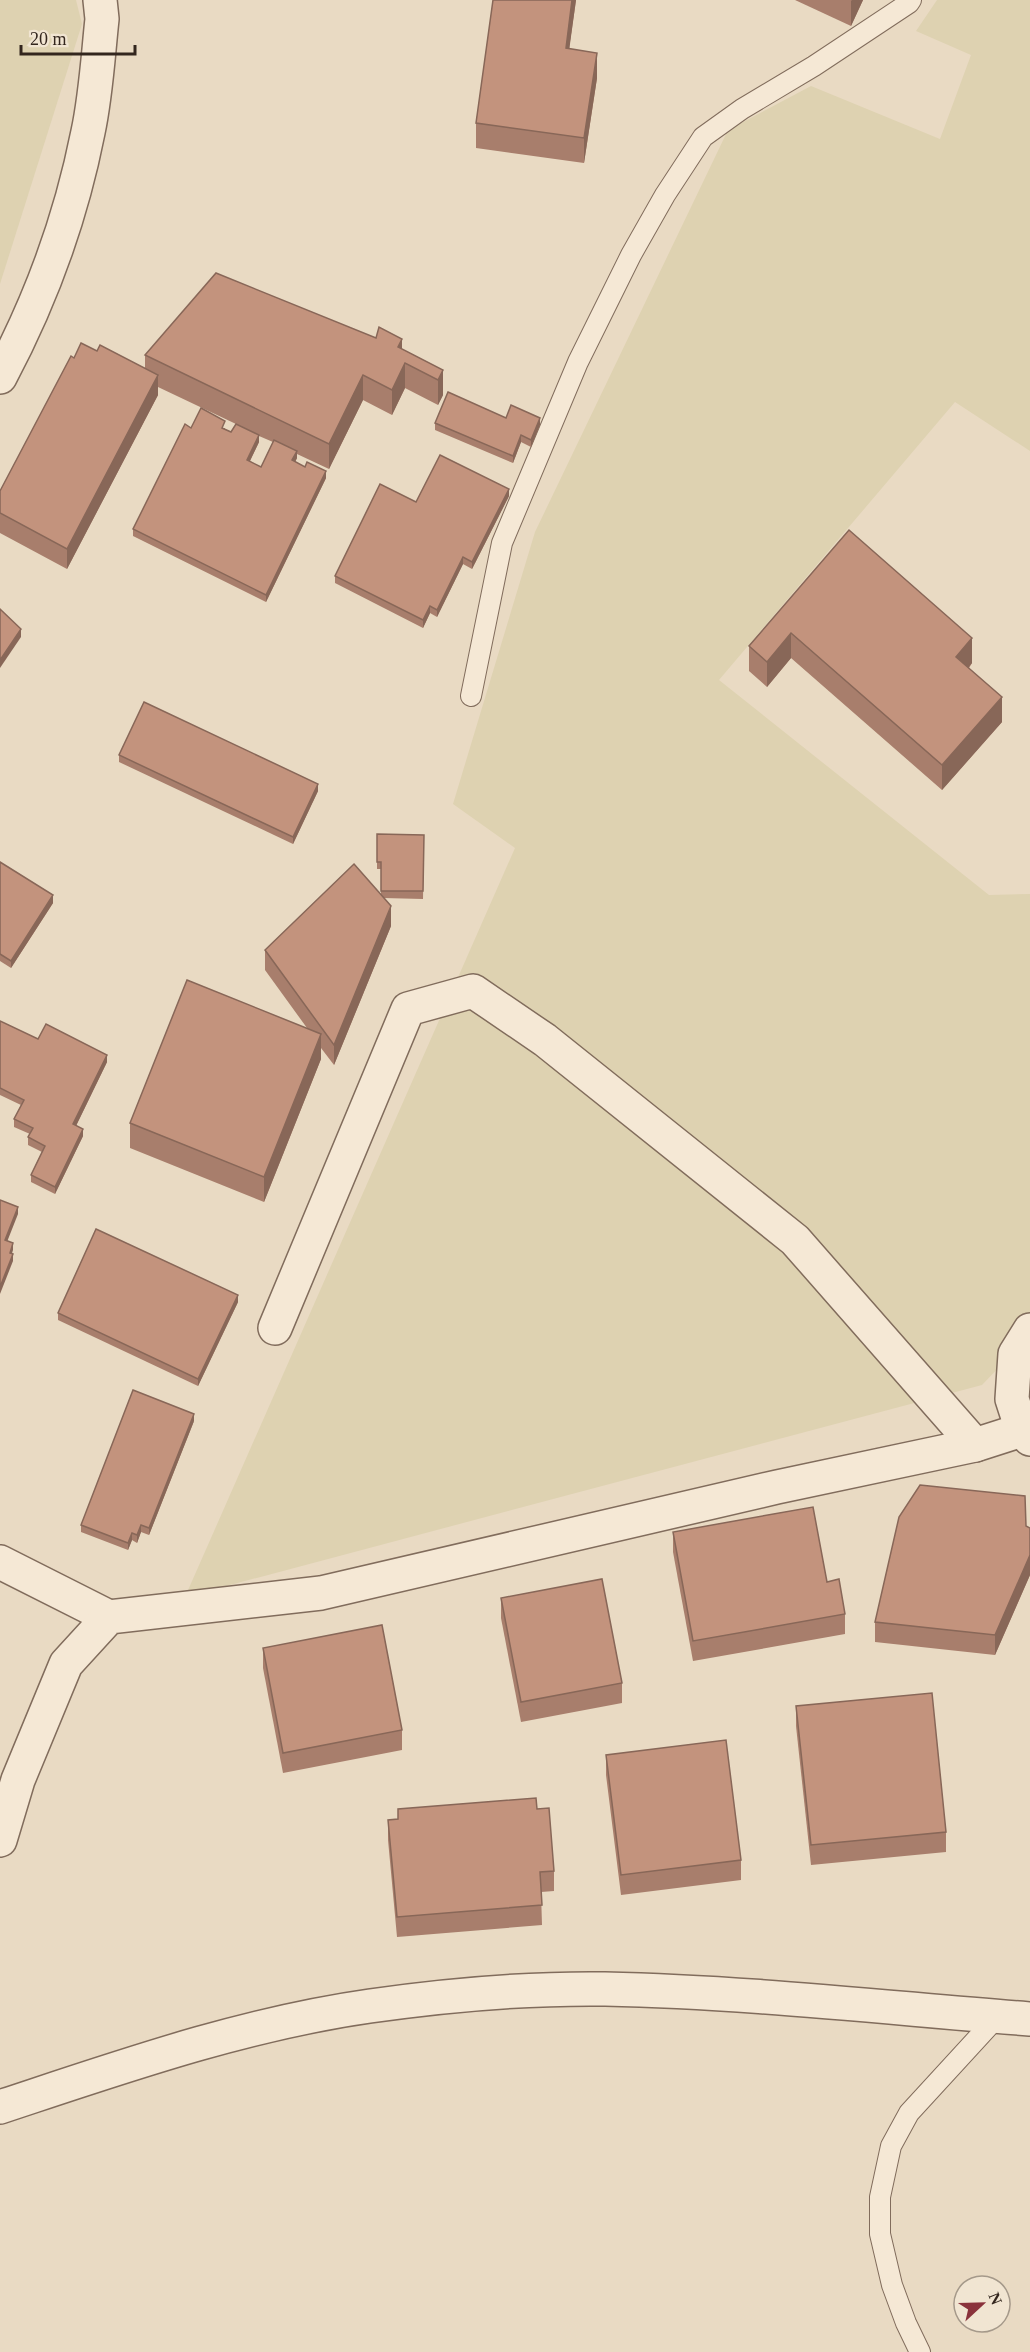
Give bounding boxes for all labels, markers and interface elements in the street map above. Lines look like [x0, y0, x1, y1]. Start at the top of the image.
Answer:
scale bar [21, 18, 135, 56]
text: 20 m [30, 29, 67, 49]
north arrow [952, 2274, 1012, 2334]
text: N [985, 2290, 1006, 2308]

